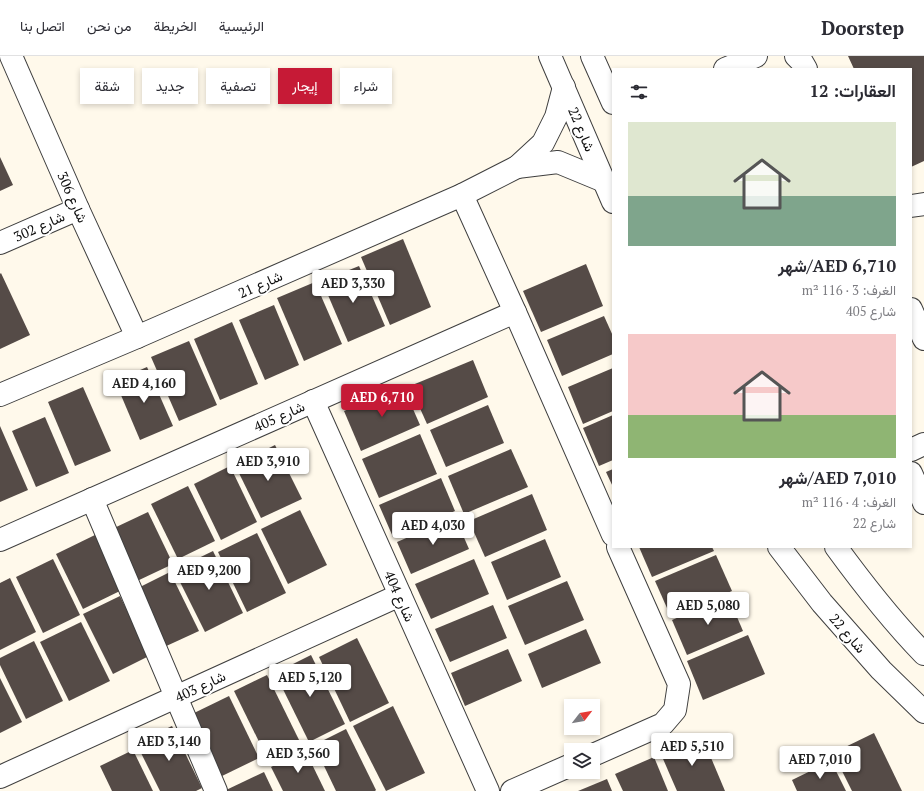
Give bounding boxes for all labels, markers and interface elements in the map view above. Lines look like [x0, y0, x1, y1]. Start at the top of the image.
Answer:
text: Doorstep [821, 15, 904, 40]
text: اتصل بنا [20, 16, 65, 35]
text: من نحن [87, 16, 131, 35]
text: الخريطة [153, 16, 197, 35]
text: الرئيسية [219, 16, 264, 35]
chip: شقة [80, 68, 134, 104]
chip: جديد [142, 68, 198, 104]
chip: تصفية [206, 68, 270, 104]
chip: إيجار [278, 68, 332, 104]
chip: شراء [340, 68, 392, 104]
text: العقارات: 12 [809, 79, 896, 102]
icon: filters [628, 81, 650, 103]
street label: شارع 22 [562, 104, 600, 155]
icon: home [726, 148, 798, 220]
street label: شارع 306 [52, 168, 93, 226]
street label: شارع 302 [10, 206, 68, 247]
text: AED 6,710/شهر [778, 254, 896, 277]
street label: شارع 21 [235, 266, 286, 304]
pin: AED 3,330 [307, 270, 399, 304]
text: AED 3,330 [321, 274, 385, 292]
text: الغرف: 3 · 116 m² [802, 281, 896, 299]
text: شارع 405 [846, 302, 896, 320]
icon: home [726, 360, 798, 432]
pin: AED 4,160 [98, 370, 190, 404]
text: AED 4,160 [112, 374, 176, 392]
pin: AED 6,710 [336, 384, 428, 418]
text: AED 6,710 [350, 388, 414, 406]
street label: شارع 405 [250, 396, 308, 437]
pin: AED 3,910 [222, 448, 314, 482]
text: AED 3,910 [236, 452, 300, 470]
text: AED 7,010/شهر [779, 466, 896, 489]
text: الغرف: 4 · 116 m² [802, 493, 896, 511]
pin: AED 4,030 [387, 512, 479, 546]
text: شارع 22 [853, 514, 896, 532]
text: AED 4,030 [401, 516, 465, 534]
pin: AED 9,200 [163, 557, 255, 591]
text: AED 9,200 [177, 561, 241, 579]
street label: شارع 404 [379, 567, 420, 625]
pin: AED 5,080 [662, 592, 754, 626]
text: AED 5,080 [676, 596, 740, 614]
street label: شارع 22 [824, 609, 870, 658]
pin: AED 5,120 [264, 664, 356, 698]
street label: شارع 403 [172, 666, 229, 708]
text: AED 5,120 [278, 668, 342, 686]
north arrow [564, 699, 600, 735]
map controls [564, 699, 600, 779]
pin: AED 3,140 [123, 728, 215, 762]
text: AED 3,140 [137, 732, 201, 750]
pin: AED 5,510 [646, 733, 738, 767]
text: AED 5,510 [660, 737, 724, 755]
pin: AED 3,560 [252, 740, 344, 774]
button: layers [564, 743, 600, 779]
text: AED 3,560 [266, 744, 330, 762]
pin: AED 7,010 [774, 746, 866, 780]
text: AED 7,010 [788, 750, 852, 768]

